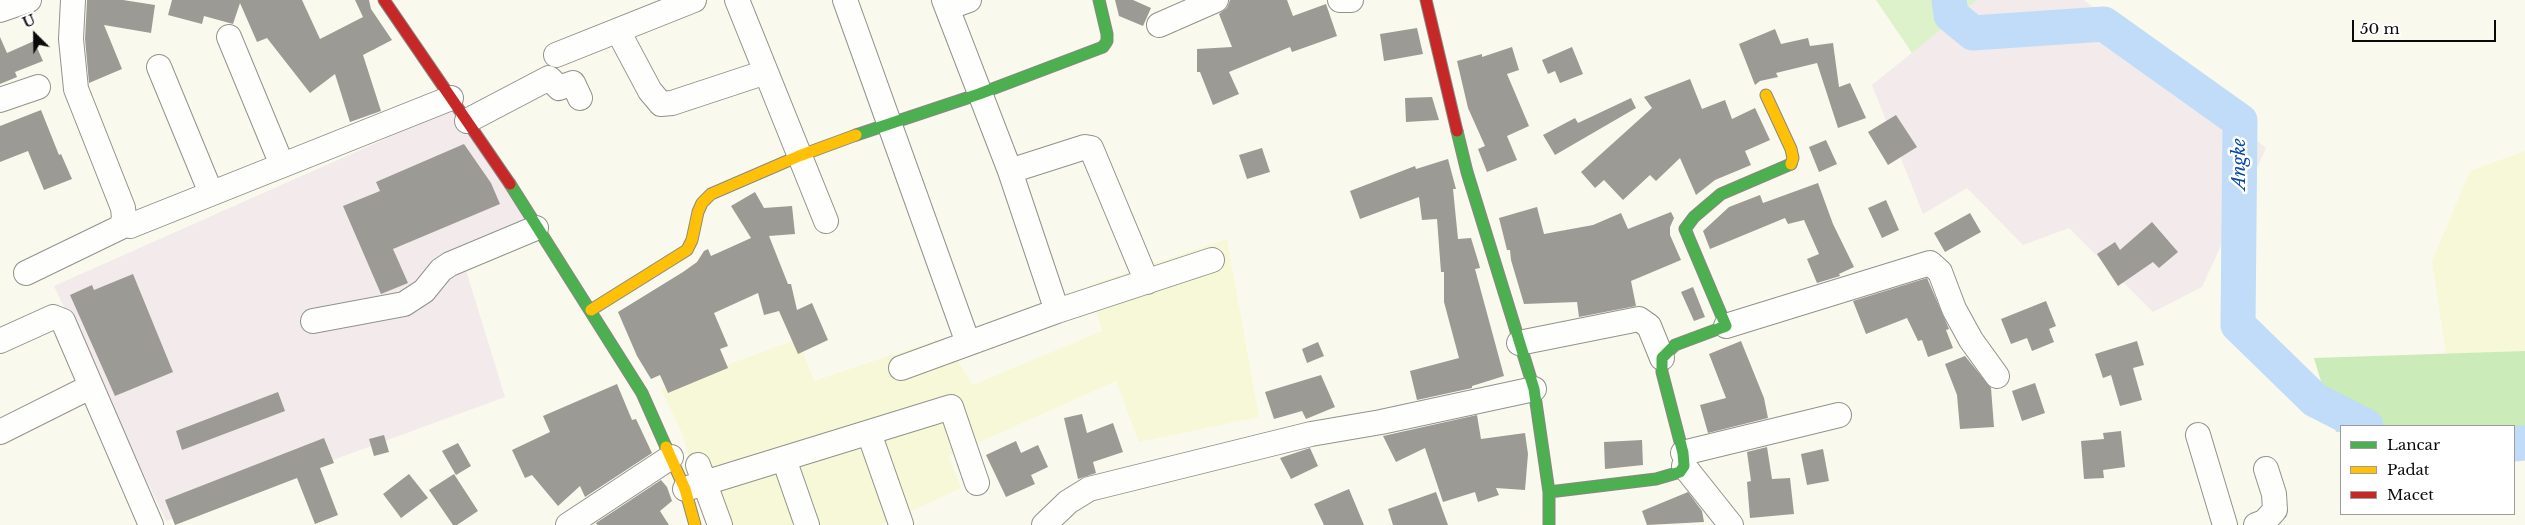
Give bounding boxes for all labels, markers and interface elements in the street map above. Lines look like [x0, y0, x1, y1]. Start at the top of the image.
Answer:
north arrow [10, 10, 60, 60]
scale bar [2355, 10, 2499, 42]
text: U [20, 11, 38, 32]
text: 50 m [2360, 19, 2400, 38]
water label: Angke [2229, 138, 2251, 190]
legend [2340, 425, 2515, 515]
text: Lancar [2387, 435, 2440, 454]
text: Padat [2387, 460, 2430, 479]
text: Macet [2387, 485, 2434, 504]

